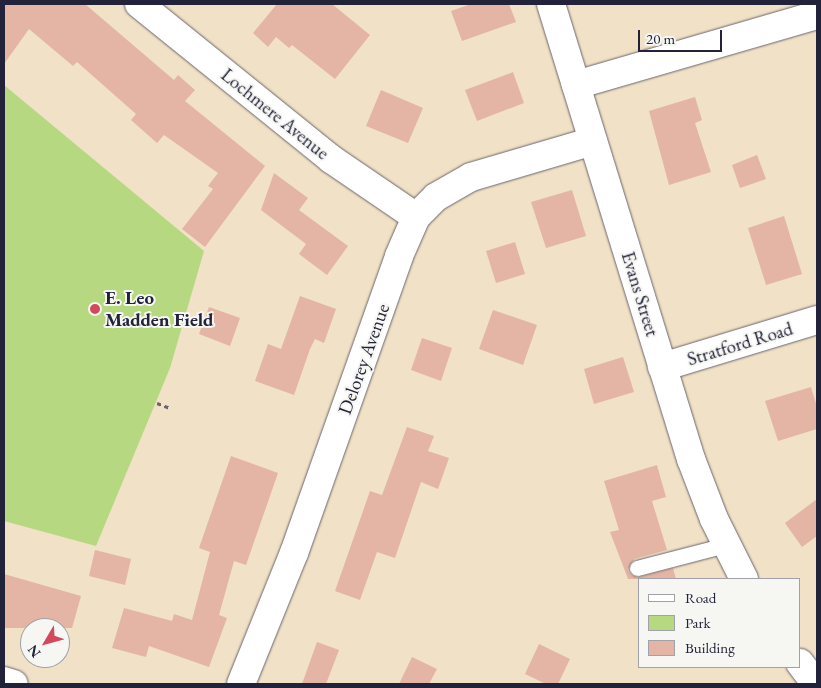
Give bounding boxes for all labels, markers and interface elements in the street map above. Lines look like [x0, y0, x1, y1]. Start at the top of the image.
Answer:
scale bar [641, 20, 725, 52]
text: 20 m [646, 29, 675, 48]
street label: Lochmere Avenue [216, 64, 334, 164]
street label: Evans Street [616, 249, 664, 339]
place label: E. Leo Madden Field [105, 287, 213, 331]
street label: Delorey Avenue [333, 301, 395, 417]
marker: E. Leo Madden Field [89, 303, 101, 315]
street label: Stratford Road [684, 317, 796, 371]
legend [638, 578, 801, 668]
text: Road [685, 588, 716, 607]
text: Park [685, 613, 711, 632]
north arrow [20, 618, 70, 668]
text: Building [685, 638, 735, 657]
text: N [23, 641, 44, 661]

